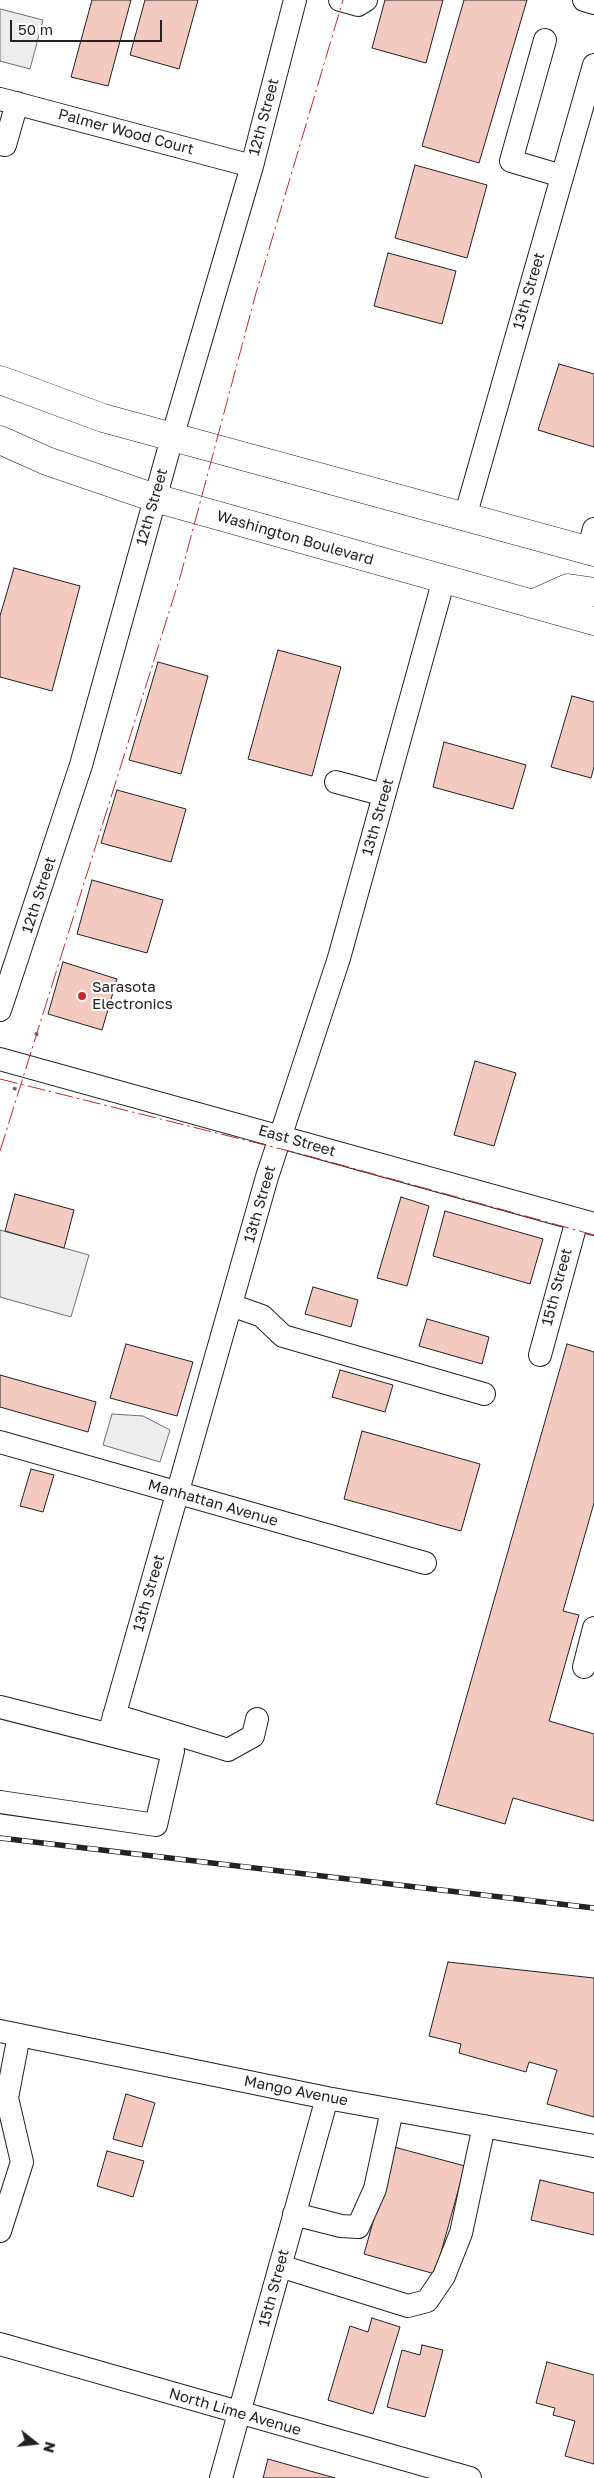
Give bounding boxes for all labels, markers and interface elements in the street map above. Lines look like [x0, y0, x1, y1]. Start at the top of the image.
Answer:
scale bar [12, 10, 165, 42]
text: 50 m [18, 20, 53, 38]
street label: 12th Street [245, 76, 283, 158]
street label: Palmer Wood Court [56, 105, 196, 159]
street label: 13th Street [509, 250, 549, 332]
street label: 12th Street [132, 466, 172, 548]
street label: Washington Boulevard [214, 507, 376, 569]
street label: 13th Street [358, 776, 398, 858]
street label: 12th Street [18, 854, 60, 936]
place label: Sarasota Electronics [92, 978, 173, 1013]
marker: Sarasota Electronics [76, 990, 88, 1002]
street label: East Street [256, 1121, 338, 1161]
street label: 13th Street [240, 1163, 280, 1245]
street label: 15th Street [538, 1246, 576, 1328]
street label: Manhattan Avenue [146, 1476, 280, 1530]
street label: 13th Street [129, 1552, 169, 1634]
street label: Mango Avenue [242, 2072, 350, 2110]
street label: 15th Street [255, 2247, 293, 2329]
street label: North Lime Avenue [167, 2384, 303, 2440]
north arrow [10, 2418, 60, 2468]
text: N [40, 2440, 60, 2455]

